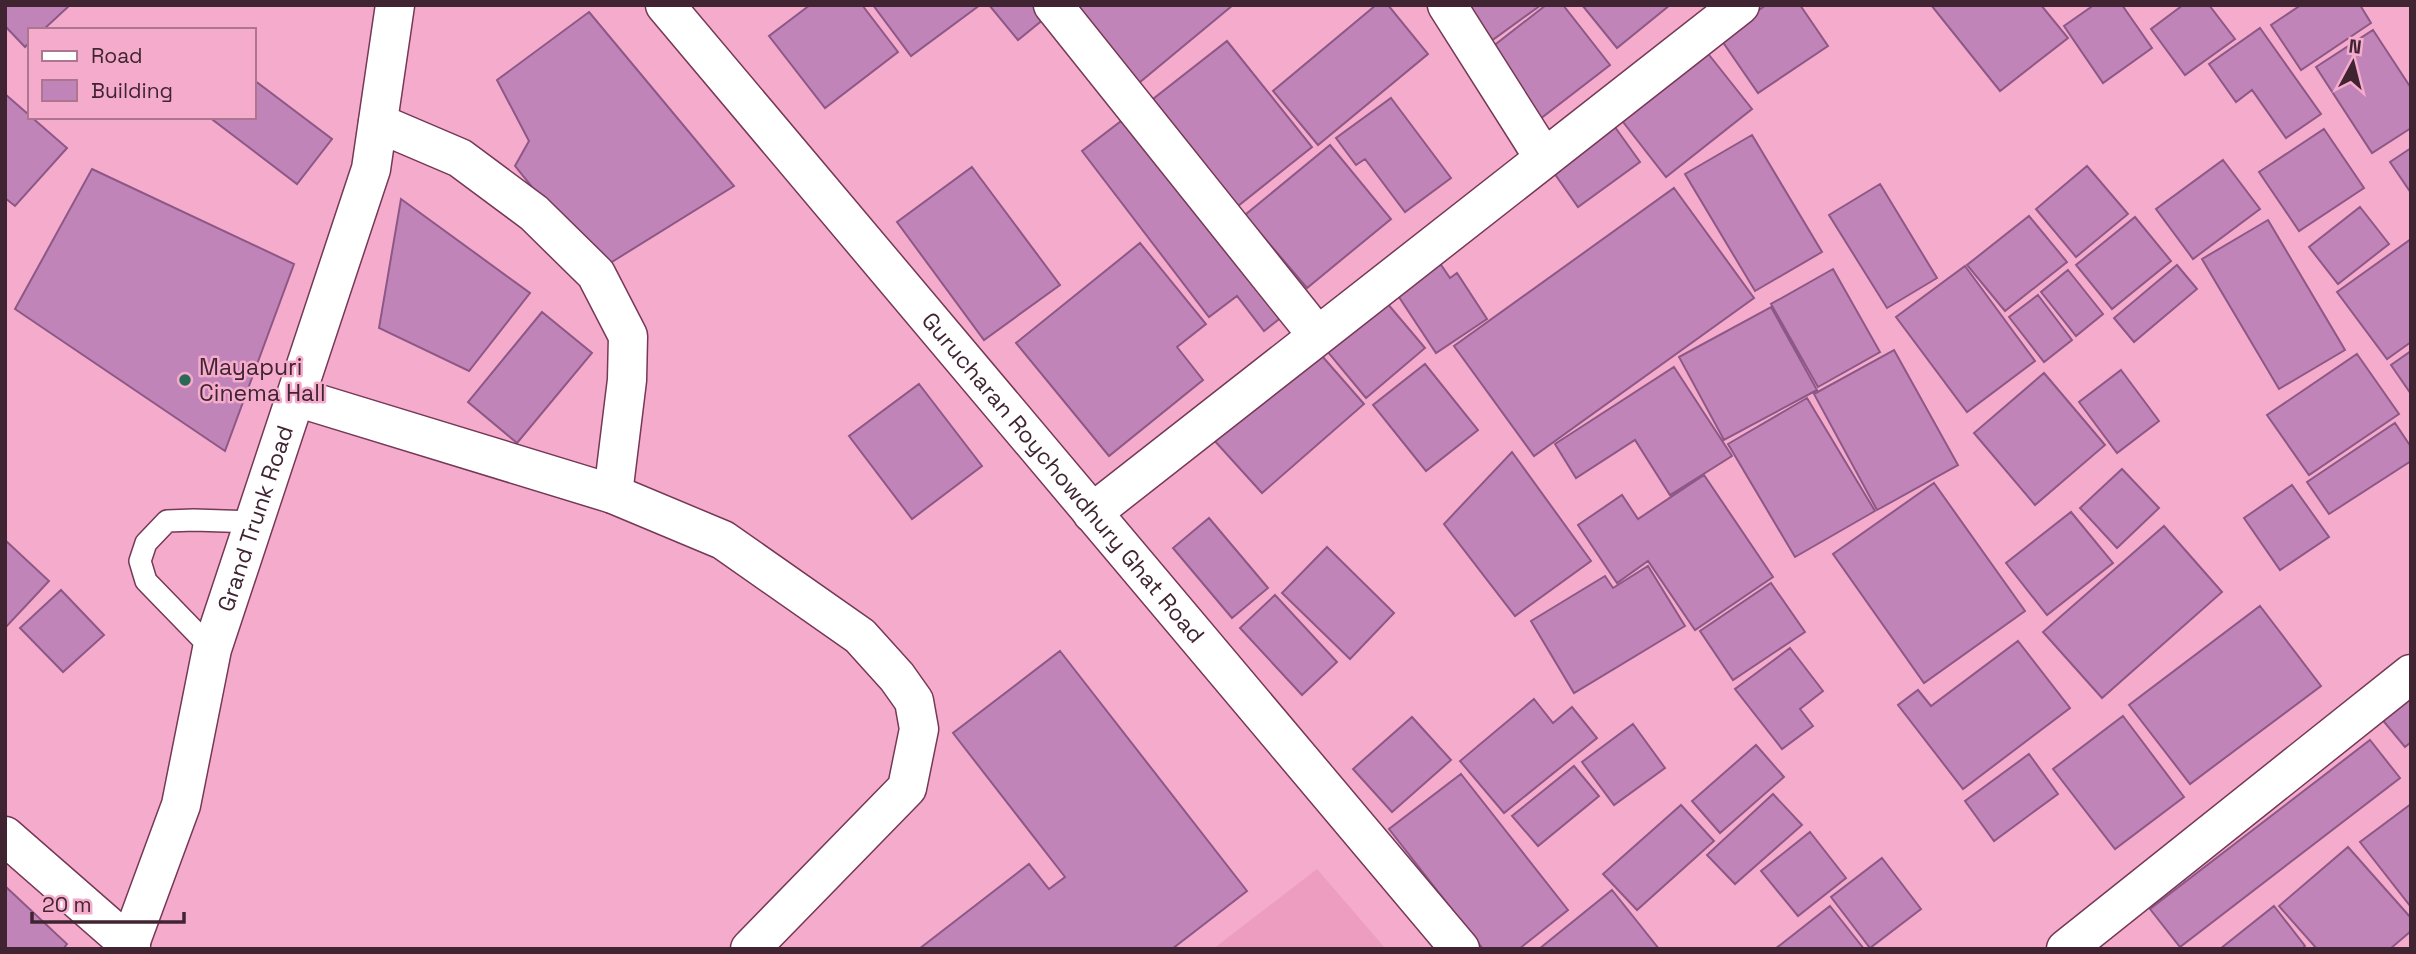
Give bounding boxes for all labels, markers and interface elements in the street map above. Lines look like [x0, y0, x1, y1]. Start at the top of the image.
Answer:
legend [28, 28, 256, 119]
north arrow [2318, 28, 2388, 98]
text: N [2347, 33, 2363, 60]
text: Road [91, 42, 143, 69]
text: Building [91, 77, 173, 104]
street label: Gurucharan Roychowdhury Ghat Road [915, 306, 1211, 649]
place label: Mayapuri Cinema Hall [199, 352, 326, 408]
marker: Mayapuri Cinema Hall [177, 372, 193, 388]
street label: Grand Trunk Road [210, 422, 300, 615]
scale bar [32, 880, 184, 924]
text: 20 m [42, 891, 92, 918]

